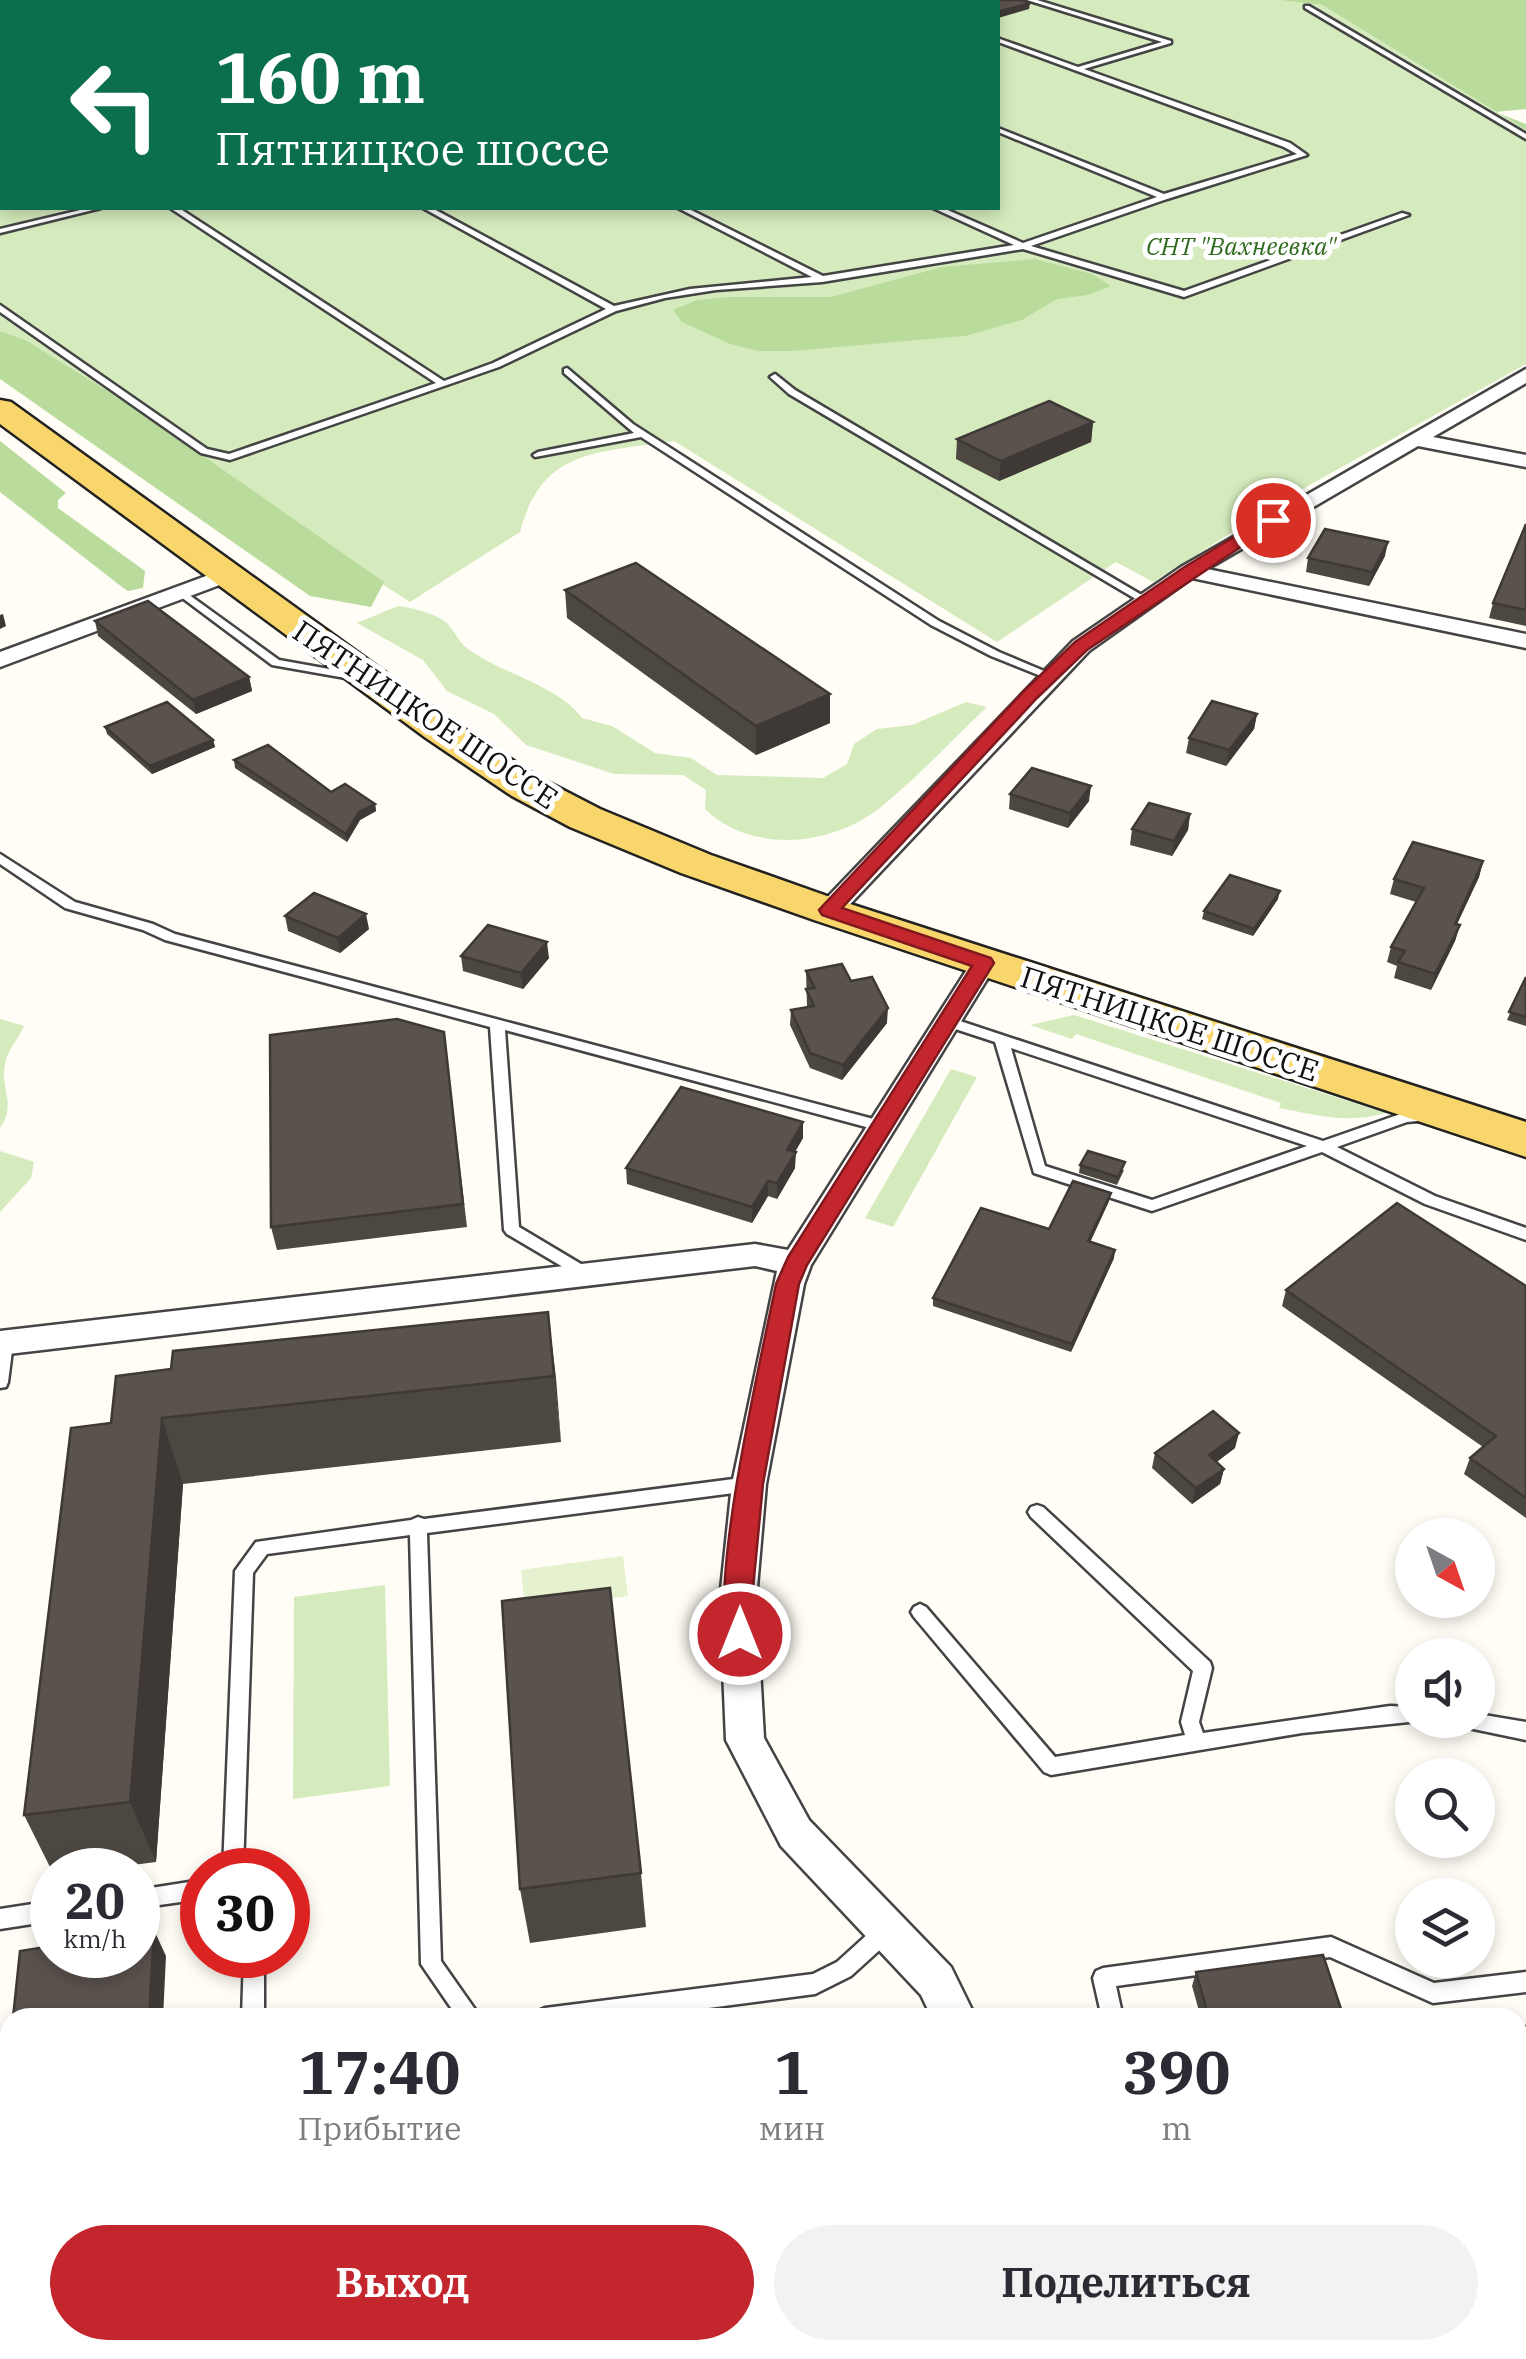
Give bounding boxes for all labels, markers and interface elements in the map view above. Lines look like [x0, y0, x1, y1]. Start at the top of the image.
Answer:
text: 160 m [215, 31, 425, 122]
icon: left [50, 40, 180, 170]
text: Пятницкое шоссе [215, 119, 610, 177]
park label: СНТ "Вахнеевка" [1146, 229, 1337, 262]
pin [1231, 478, 1316, 563]
icon: arrive [1246, 493, 1301, 548]
street label: ПЯТНИЦКОЕ ШОССЕ [286, 611, 566, 817]
street label: ПЯТНИЦКОЕ ШОССЕ [1016, 956, 1324, 1090]
north arrow [1395, 1518, 1495, 1618]
map controls [1395, 1518, 1495, 1978]
position arrow [688, 1582, 792, 1686]
button: sound [1395, 1638, 1495, 1738]
button: search [1395, 1758, 1495, 1858]
speed limit sign: 30 [180, 1848, 310, 1978]
text: 20 [65, 1868, 125, 1933]
button: layers [1395, 1878, 1495, 1978]
text: km/h [63, 1922, 127, 1955]
text: 17:40 [298, 2032, 461, 2111]
text: 1 [774, 2032, 810, 2111]
text: 390 [1123, 2032, 1231, 2111]
text: Прибытие [297, 2107, 461, 2149]
text: мин [759, 2107, 825, 2149]
text: m [1161, 2107, 1192, 2149]
button: Выход [50, 2225, 754, 2340]
button: Поделиться [774, 2225, 1478, 2340]

